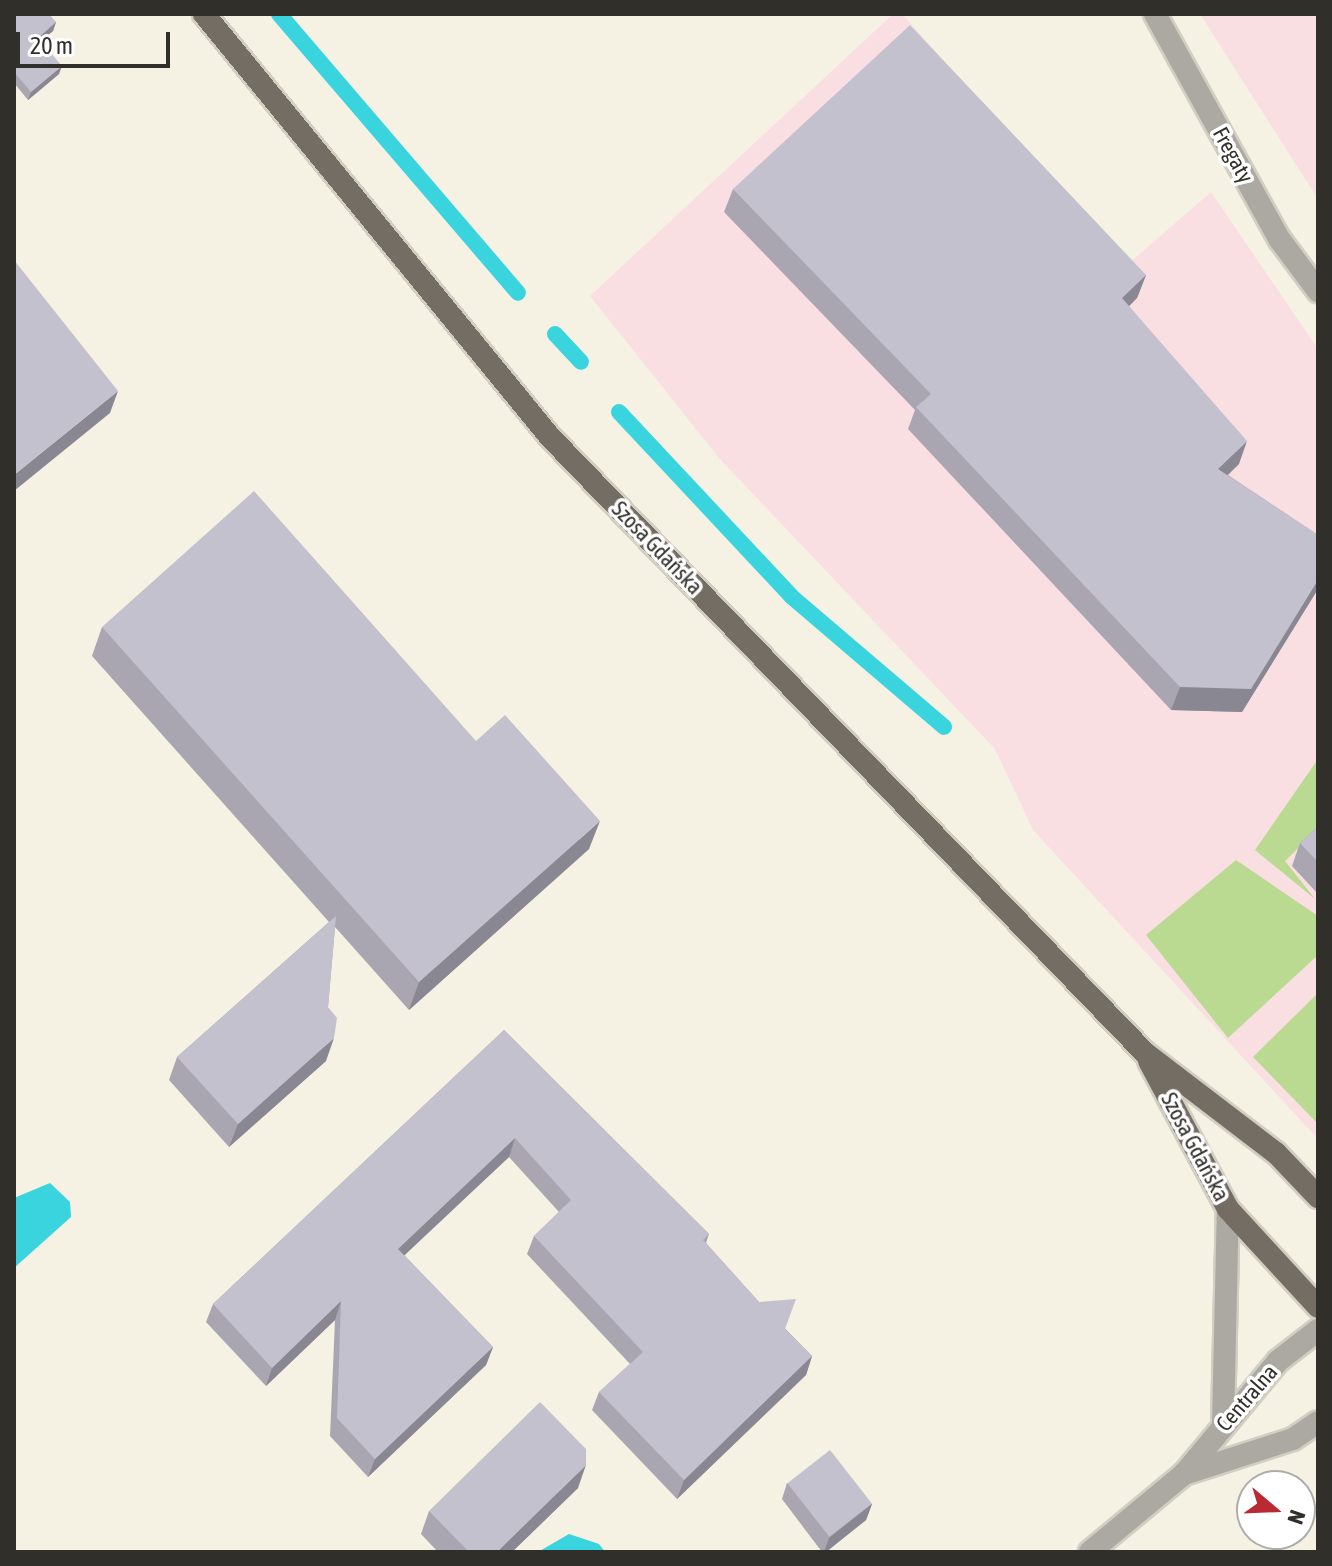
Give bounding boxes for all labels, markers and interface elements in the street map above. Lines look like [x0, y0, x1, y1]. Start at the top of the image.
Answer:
scale bar [20, 16, 174, 66]
text: 20 m [30, 32, 73, 59]
street label: Fregaty [1207, 123, 1259, 187]
street label: Szosa Gdańska [606, 496, 708, 600]
street label: Szosa Gdańska [1155, 1088, 1235, 1206]
street label: Centralna [1211, 1359, 1283, 1437]
north arrow [1236, 1470, 1316, 1550]
text: N [1282, 1507, 1311, 1528]

